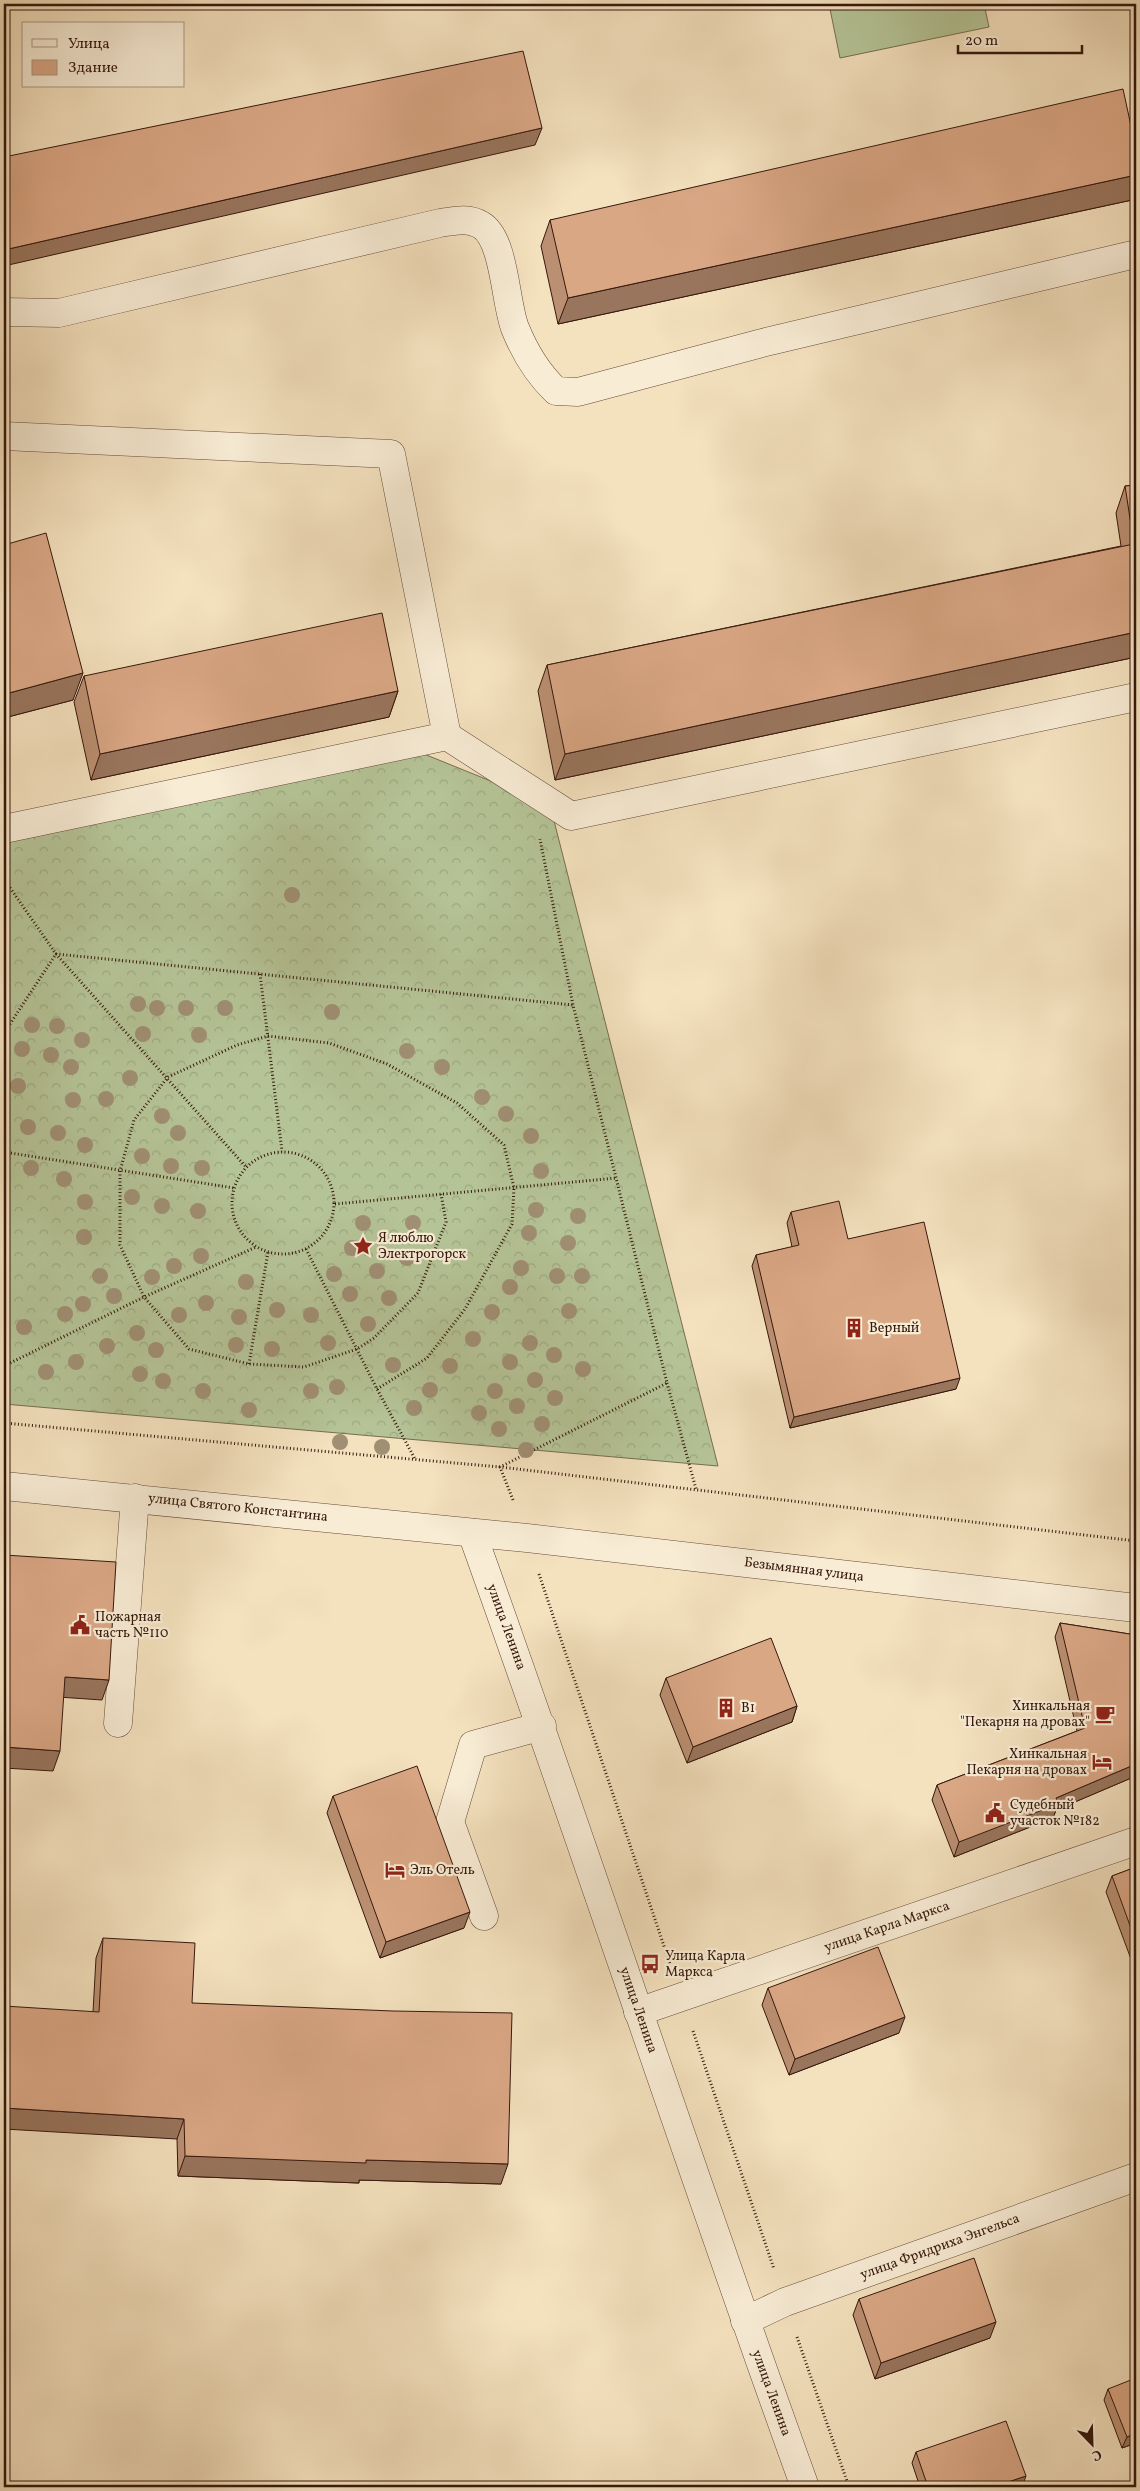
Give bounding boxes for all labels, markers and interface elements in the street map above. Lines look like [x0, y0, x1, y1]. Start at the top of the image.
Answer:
legend [22, 22, 185, 88]
scale bar [958, 22, 1081, 54]
text: 20 m [965, 31, 998, 52]
text: Улица [68, 34, 110, 55]
text: Здание [68, 58, 118, 79]
place label: Я люблю Электрогорск [378, 1229, 467, 1264]
place icon: Я люблю Электрогорск [352, 1235, 374, 1257]
building icon: Верный [843, 1317, 865, 1339]
place label: Верный [869, 1319, 920, 1338]
street label: улица Святого Константина [147, 1489, 329, 1527]
street label: Безымянная улица [743, 1553, 865, 1587]
street label: улица Ленина [482, 1581, 530, 1673]
place label: Пожарная часть №110 [95, 1608, 168, 1643]
public building icon: Пожарная часть №110 [69, 1614, 91, 1636]
building icon: B1 [715, 1697, 737, 1719]
place label: Хинкальная "Пекарня на дровах" [960, 1697, 1090, 1732]
place label: B1 [741, 1699, 755, 1718]
cafe icon: Хинкальная "Пекарня на дровах" [1094, 1703, 1116, 1725]
place label: Хинкальная Пекарня на дровах [966, 1745, 1087, 1780]
hotel icon: Хинкальная Пекарня на дровах [1091, 1751, 1113, 1773]
place label: Судебный участок №182 [1010, 1796, 1100, 1831]
public building icon: Судебный участок №182 [984, 1802, 1006, 1824]
hotel icon: Эль Отель [384, 1859, 406, 1881]
place label: Эль Отель [410, 1861, 475, 1880]
street label: улица Карла Маркса [822, 1897, 952, 1957]
place label: Улица Карла Маркса [665, 1947, 745, 1982]
bus stop icon: Улица Карла Маркса [639, 1953, 661, 1975]
street label: улица Ленина [614, 1964, 662, 2056]
street label: улица Фридриха Энгельса [858, 2209, 1022, 2285]
street label: улица Ленина [747, 2347, 795, 2439]
north arrow [1068, 2418, 1118, 2468]
text: С [1089, 2444, 1104, 2465]

